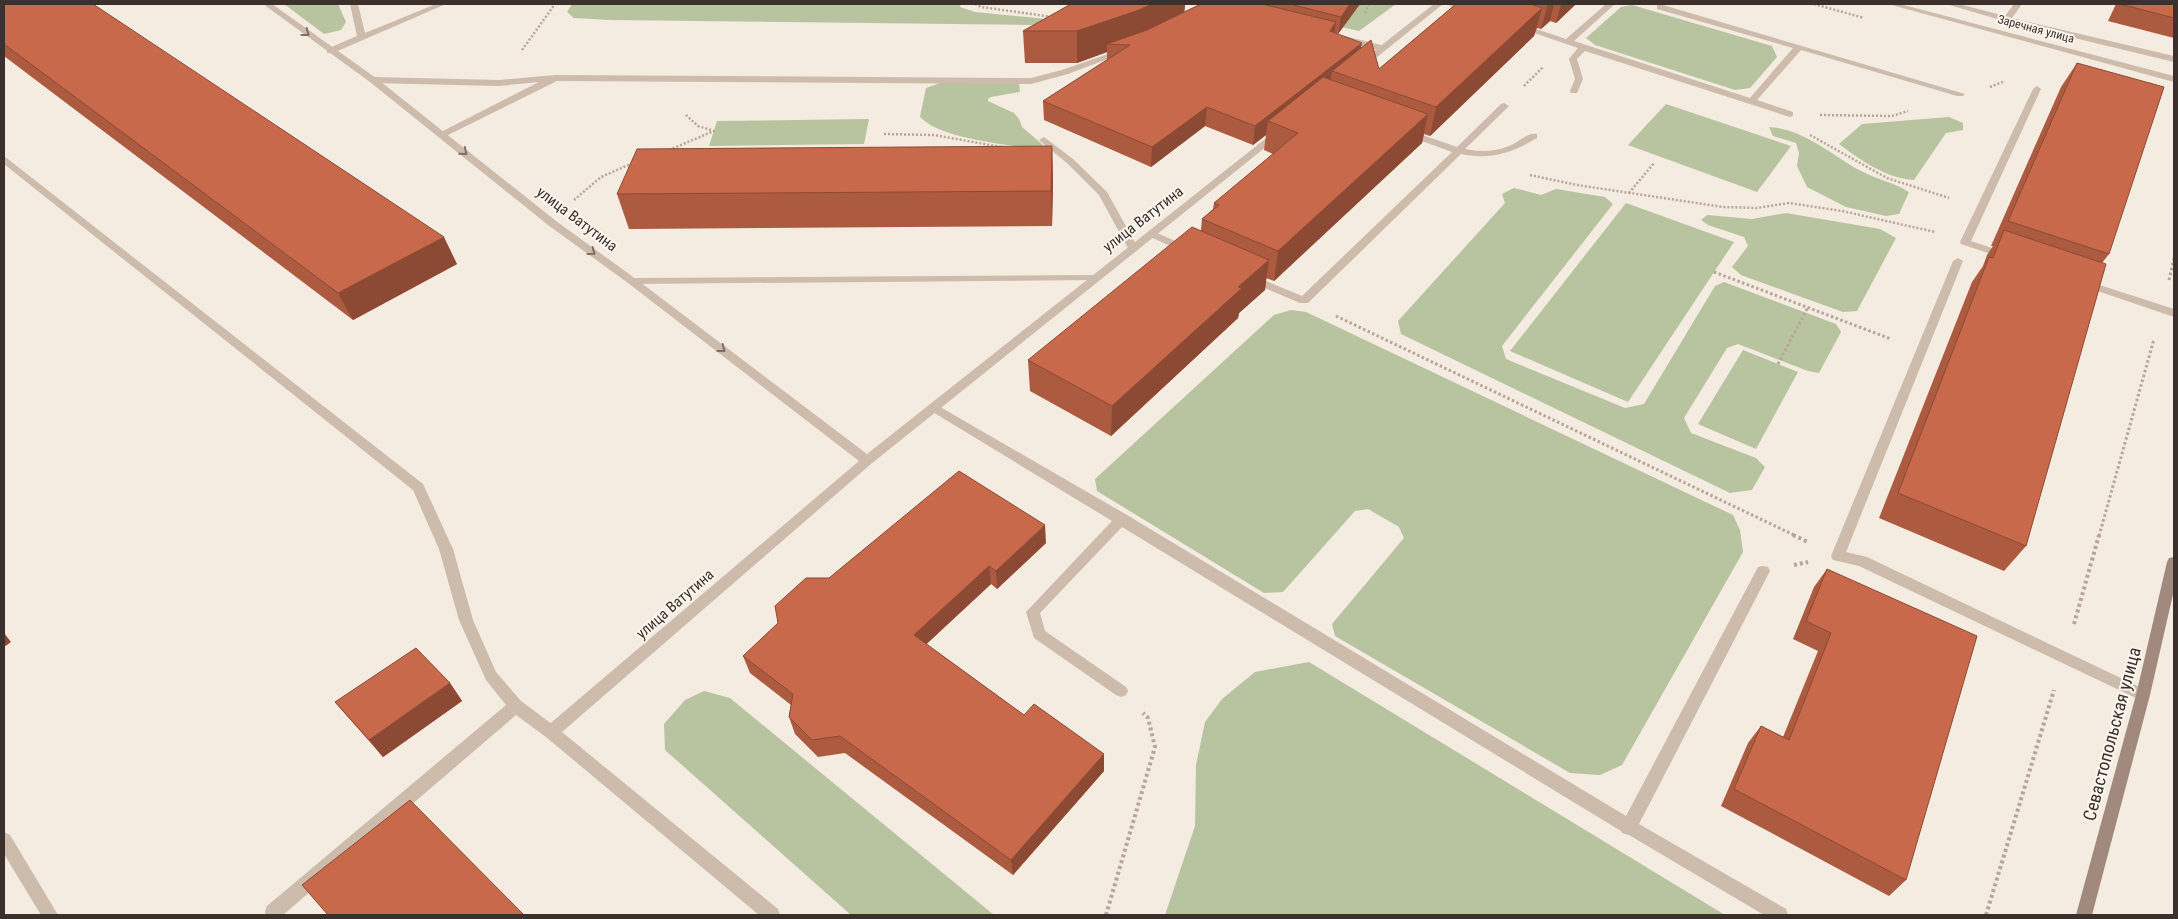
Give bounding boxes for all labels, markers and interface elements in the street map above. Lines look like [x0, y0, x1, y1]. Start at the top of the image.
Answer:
street label: Заречная улица [1996, 12, 2076, 46]
one-way arrow [300, 27, 310, 36]
one-way arrow [458, 147, 467, 156]
street label: улица Ватутина [1099, 182, 1187, 256]
street label: улица Ватутина [533, 183, 621, 255]
one-way arrow [586, 246, 596, 255]
one-way arrow [716, 344, 725, 352]
street label: улица Ватутина [633, 566, 717, 642]
street label: Севастопольская улица [2078, 645, 2145, 823]

